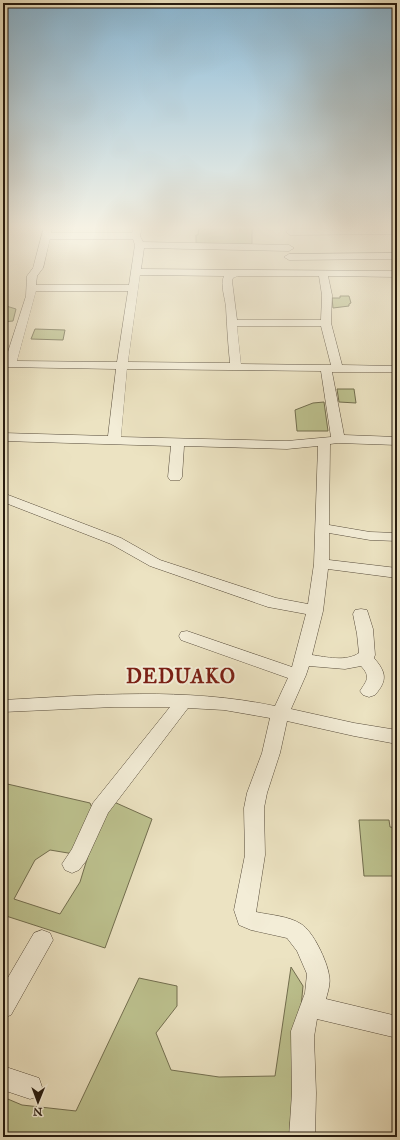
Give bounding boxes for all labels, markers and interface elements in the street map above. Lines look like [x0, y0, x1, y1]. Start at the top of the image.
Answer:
district label: DEDUAKO [126, 664, 236, 688]
north arrow [18, 1082, 58, 1122]
text: N [32, 1105, 43, 1118]

